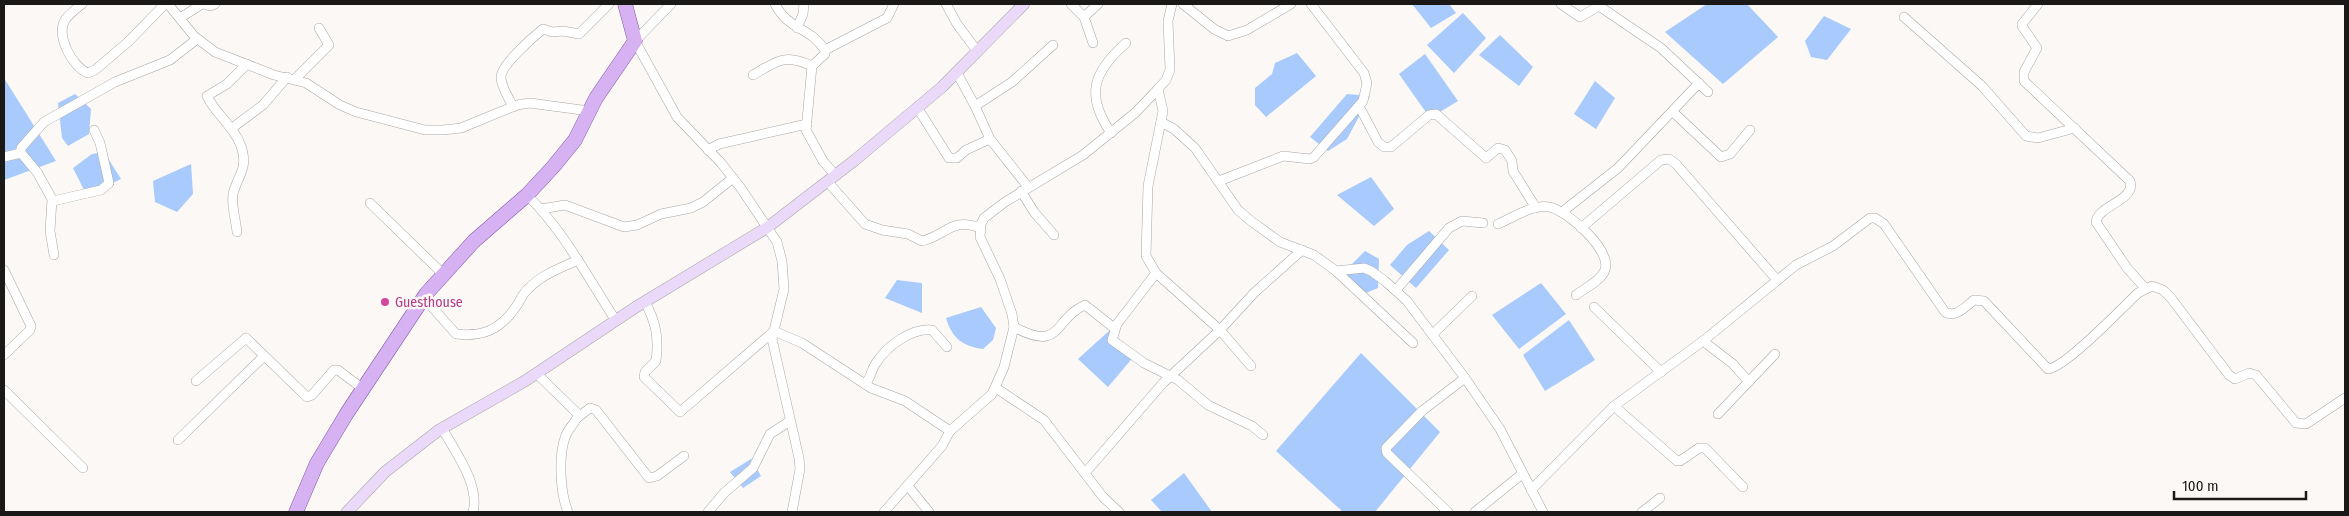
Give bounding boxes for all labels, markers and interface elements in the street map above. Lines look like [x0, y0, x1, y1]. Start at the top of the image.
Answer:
place label: Guesthouse [395, 294, 463, 311]
marker: Guesthouse [379, 296, 391, 308]
scale bar [2174, 468, 2306, 500]
text: 100 m [2182, 477, 2219, 495]

